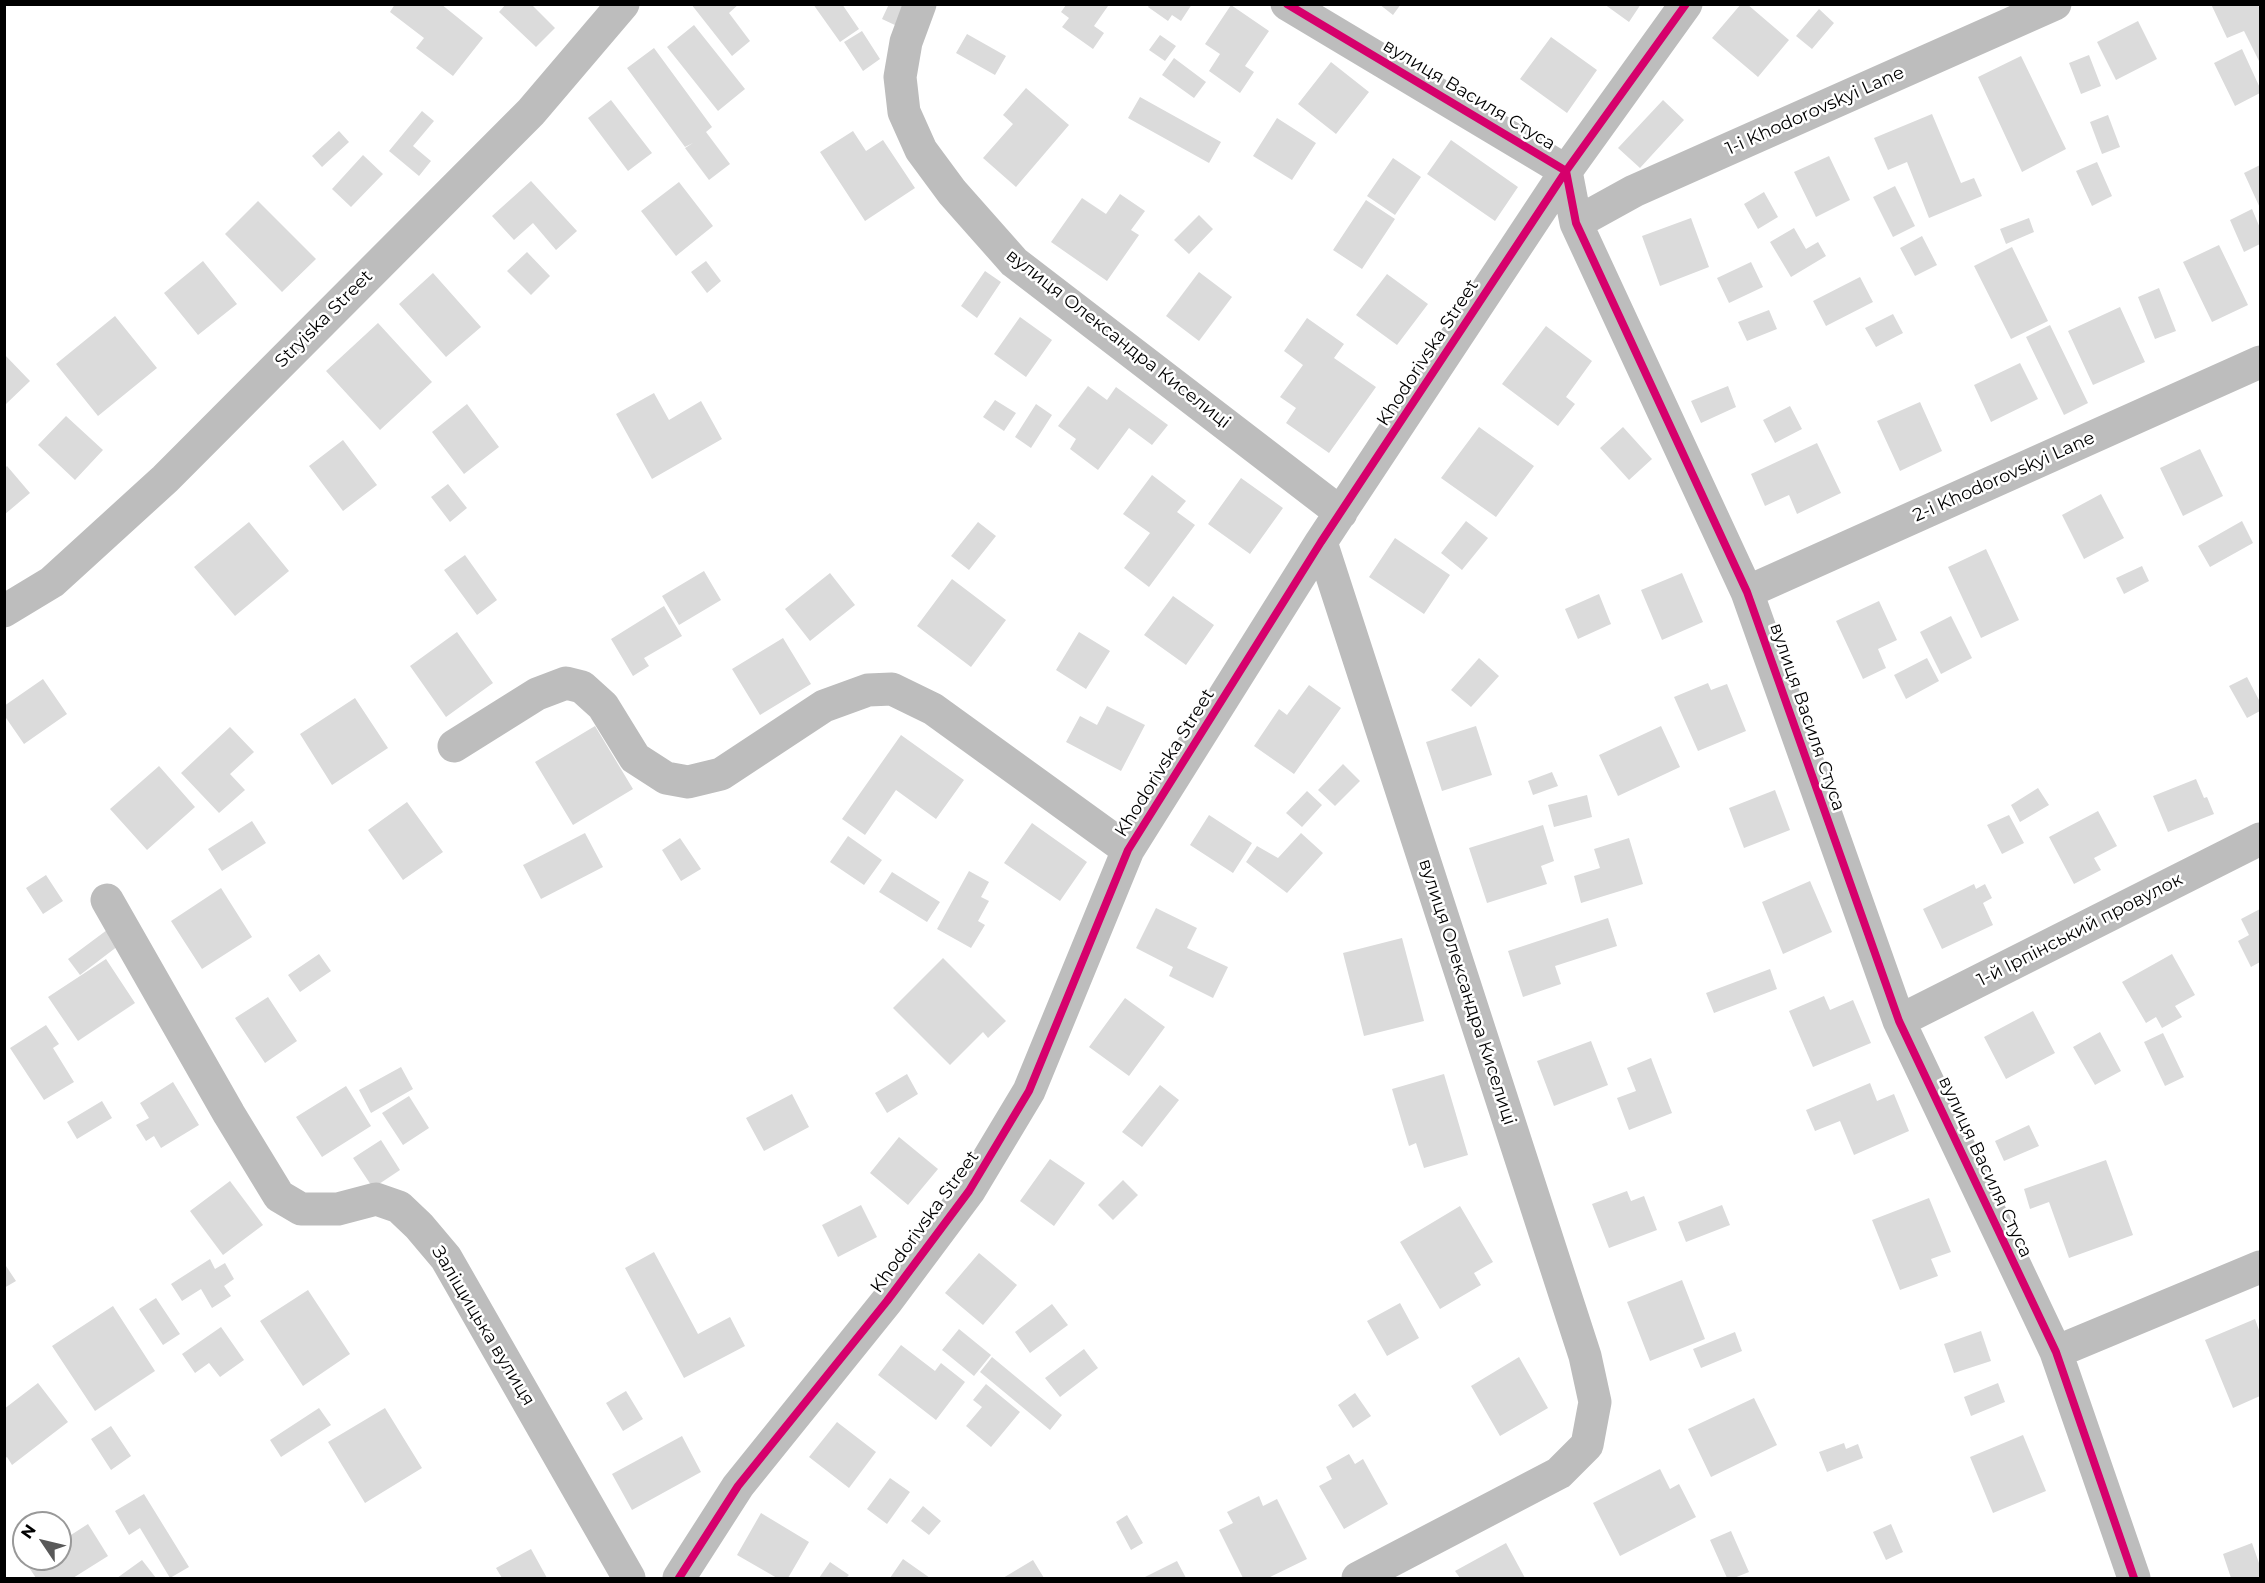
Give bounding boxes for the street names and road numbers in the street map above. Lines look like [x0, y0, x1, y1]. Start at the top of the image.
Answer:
street label: вулиця Василя Стуса [1379, 35, 1559, 155]
street label: 1-i Khodorovskyi Lane [1722, 62, 1908, 160]
street label: вулиця Олександра Киселиці [1002, 245, 1234, 433]
street label: Stryiska Street [271, 266, 377, 372]
street label: Khodorivska Street [1373, 276, 1483, 430]
street label: 2-i Khodorovskyi Lane [1910, 427, 2098, 527]
street label: вулиця Василя Стуса [1765, 620, 1849, 814]
street label: Khodorivska Street [1111, 685, 1219, 841]
street label: вулиця Олександра Киселиці [1414, 856, 1520, 1128]
street label: 1-й Ірпінський провулок [1974, 869, 2186, 991]
street label: вулиця Василя Стуса [1934, 1073, 2036, 1261]
street label: Khodorivska Street [866, 1147, 984, 1297]
street label: Заліщицька вулиця [427, 1242, 539, 1410]

